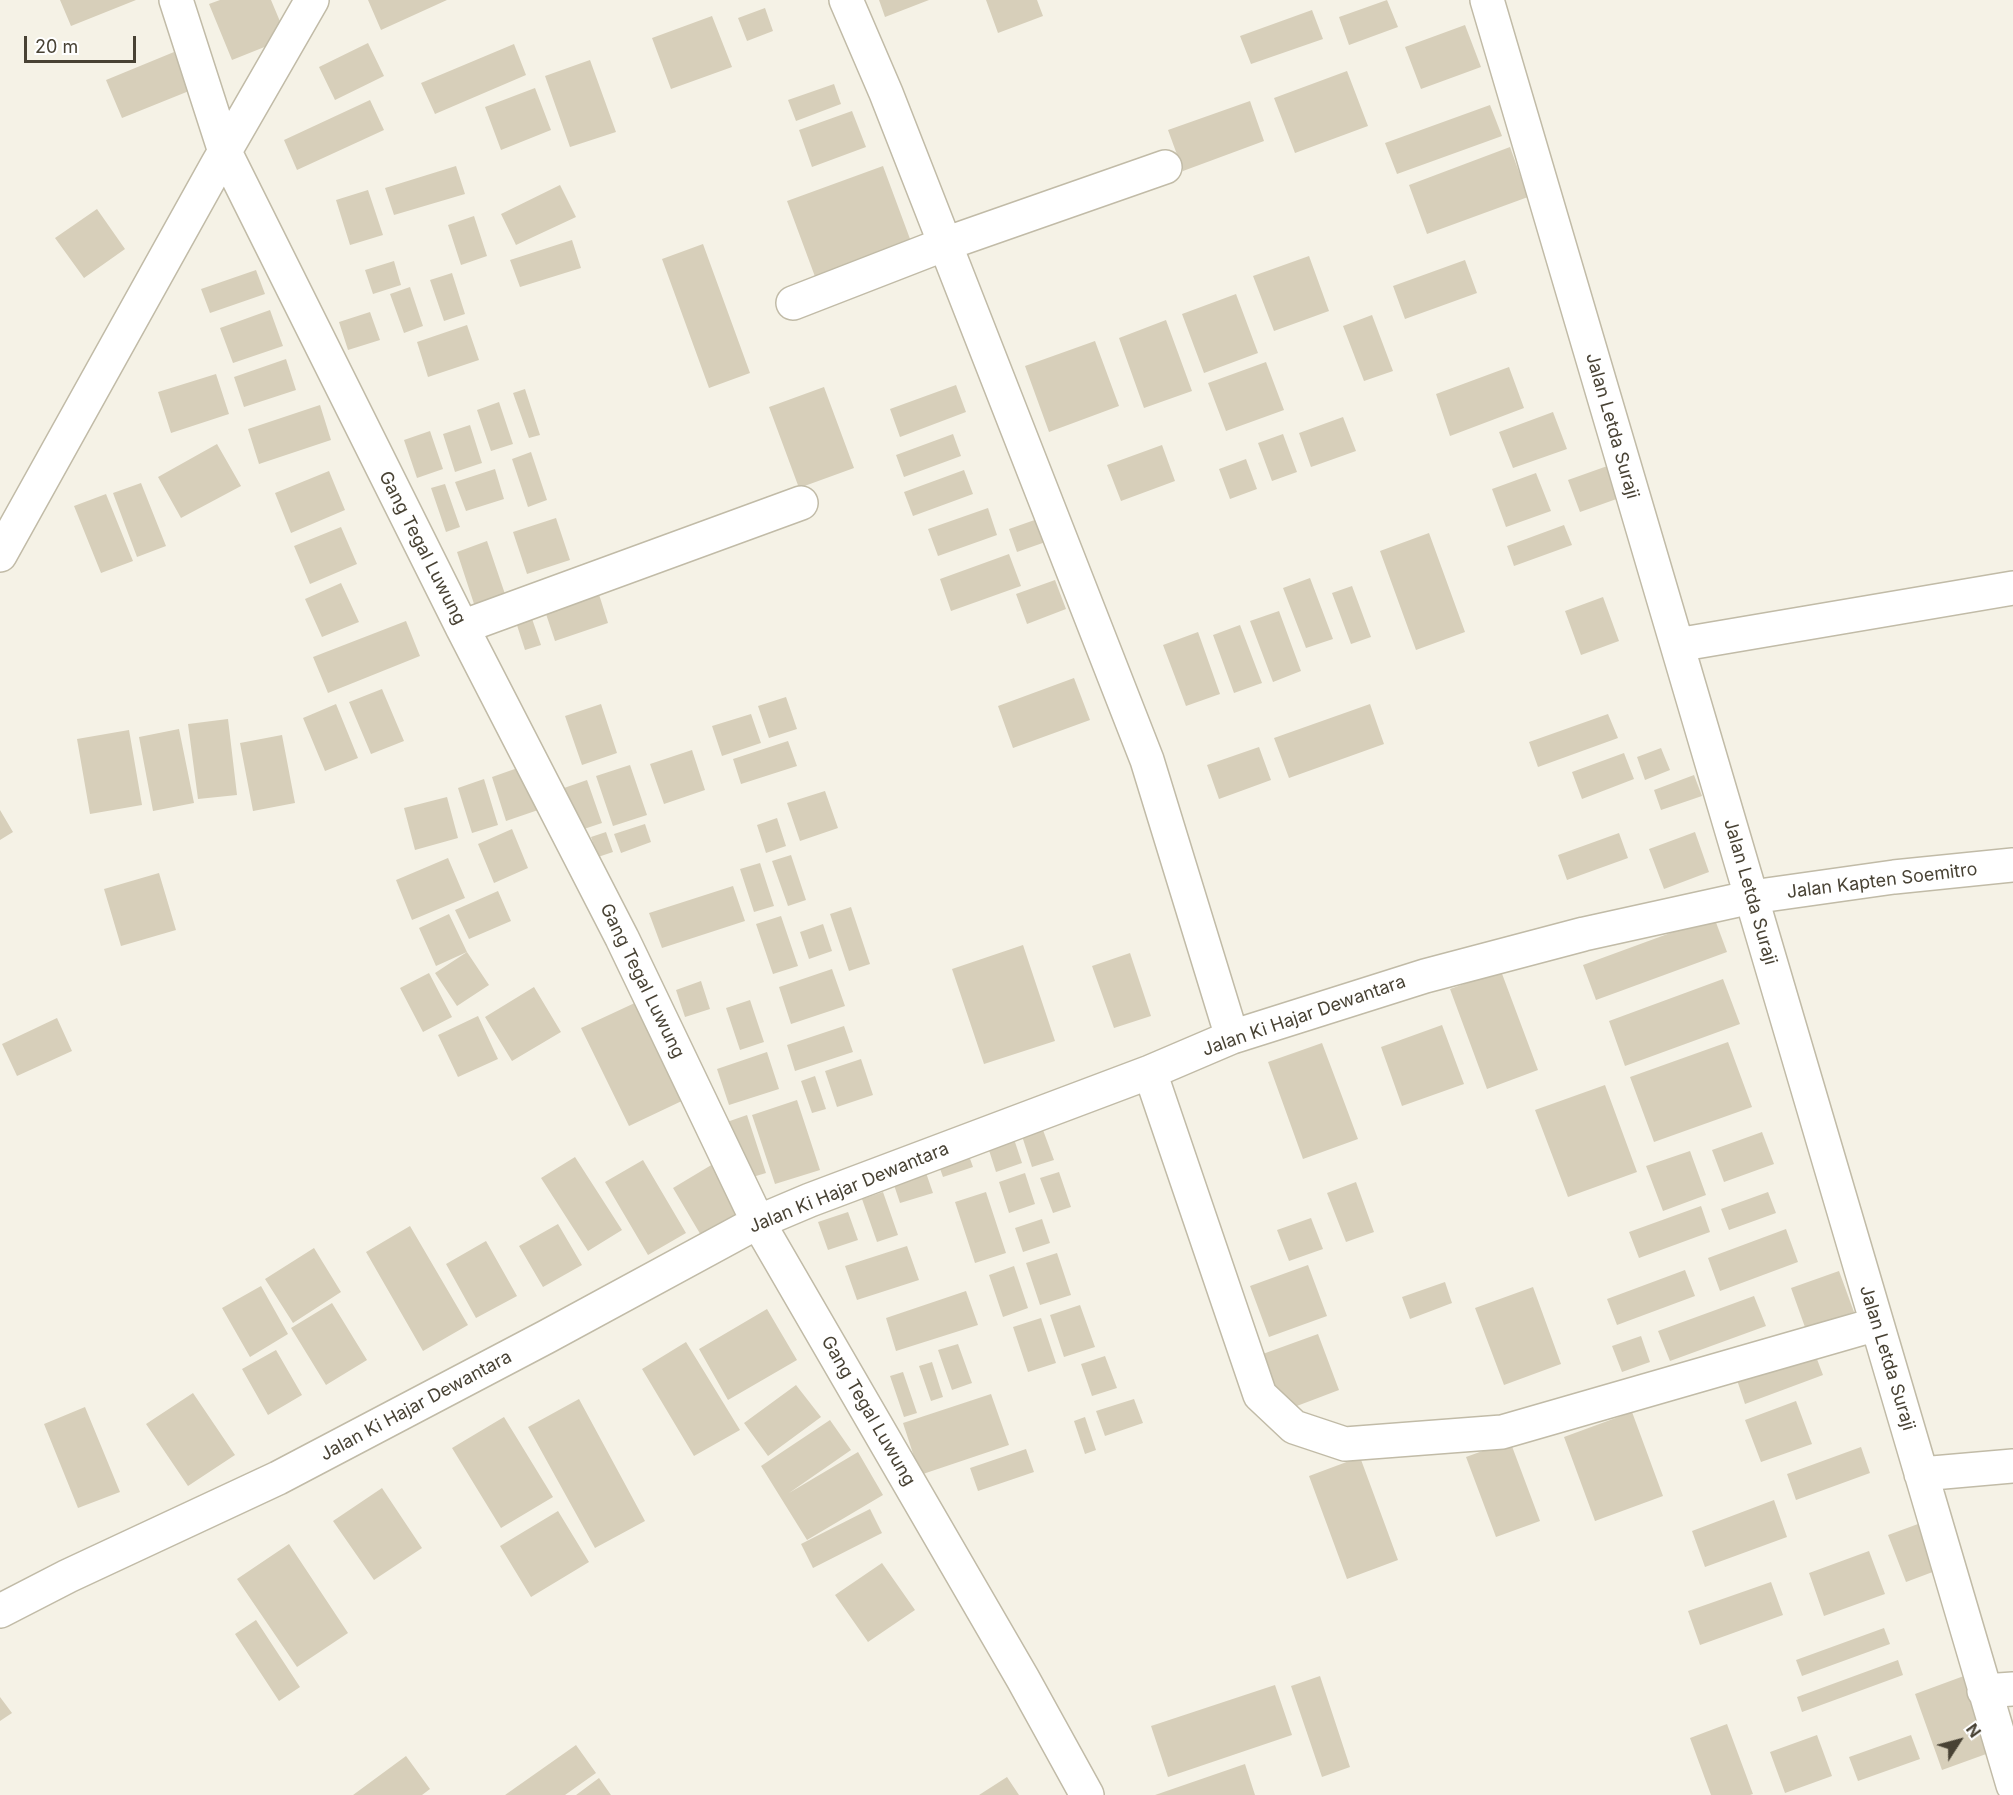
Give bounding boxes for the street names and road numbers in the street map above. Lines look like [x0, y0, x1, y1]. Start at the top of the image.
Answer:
street label: Jalan Letda Suraji [1581, 350, 1643, 502]
street label: Gang Tegal Luwung [374, 468, 470, 628]
street label: Jalan Letda Suraji [1719, 816, 1781, 968]
street label: Jalan Kapten Soemitro [1786, 859, 1978, 903]
street label: Gang Tegal Luwung [595, 900, 689, 1062]
street label: Jalan Ki Hajar Dewantara [1199, 971, 1409, 1061]
street label: Jalan Ki Hajar Dewantara [746, 1138, 952, 1238]
street label: Jalan Letda Suraji [1855, 1283, 1919, 1433]
street label: Gang Tegal Luwung [816, 1332, 920, 1490]
street label: Jalan Ki Hajar Dewantara [317, 1346, 515, 1466]

